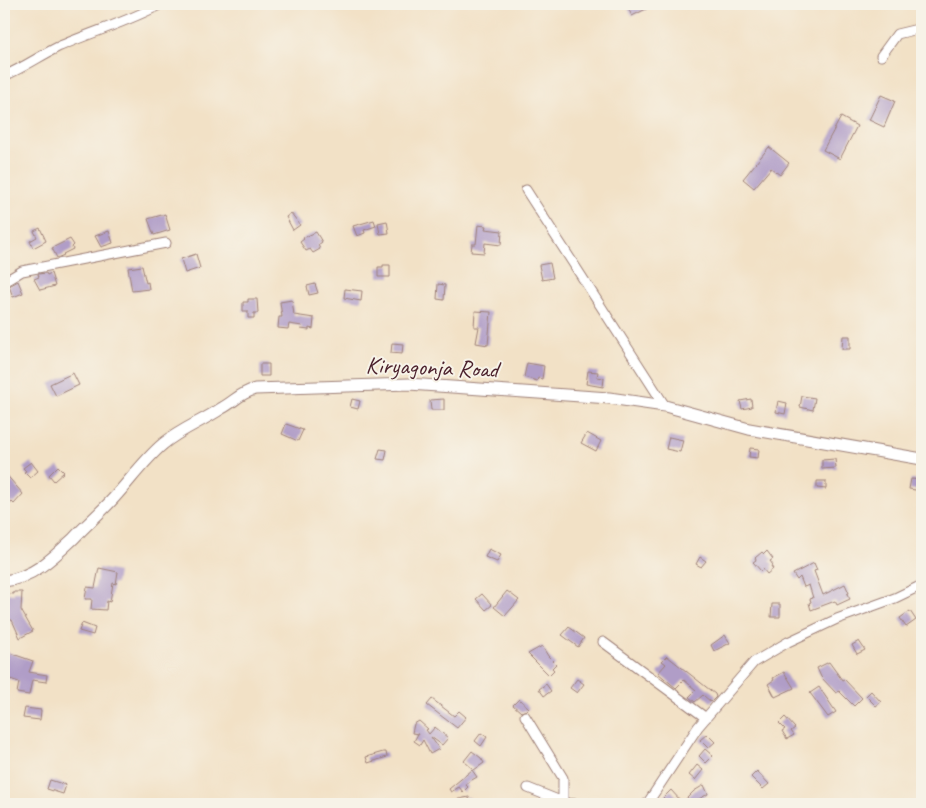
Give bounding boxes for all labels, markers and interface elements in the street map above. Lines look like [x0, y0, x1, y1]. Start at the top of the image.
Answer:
street label: Kiryagonja Road [365, 350, 502, 384]

